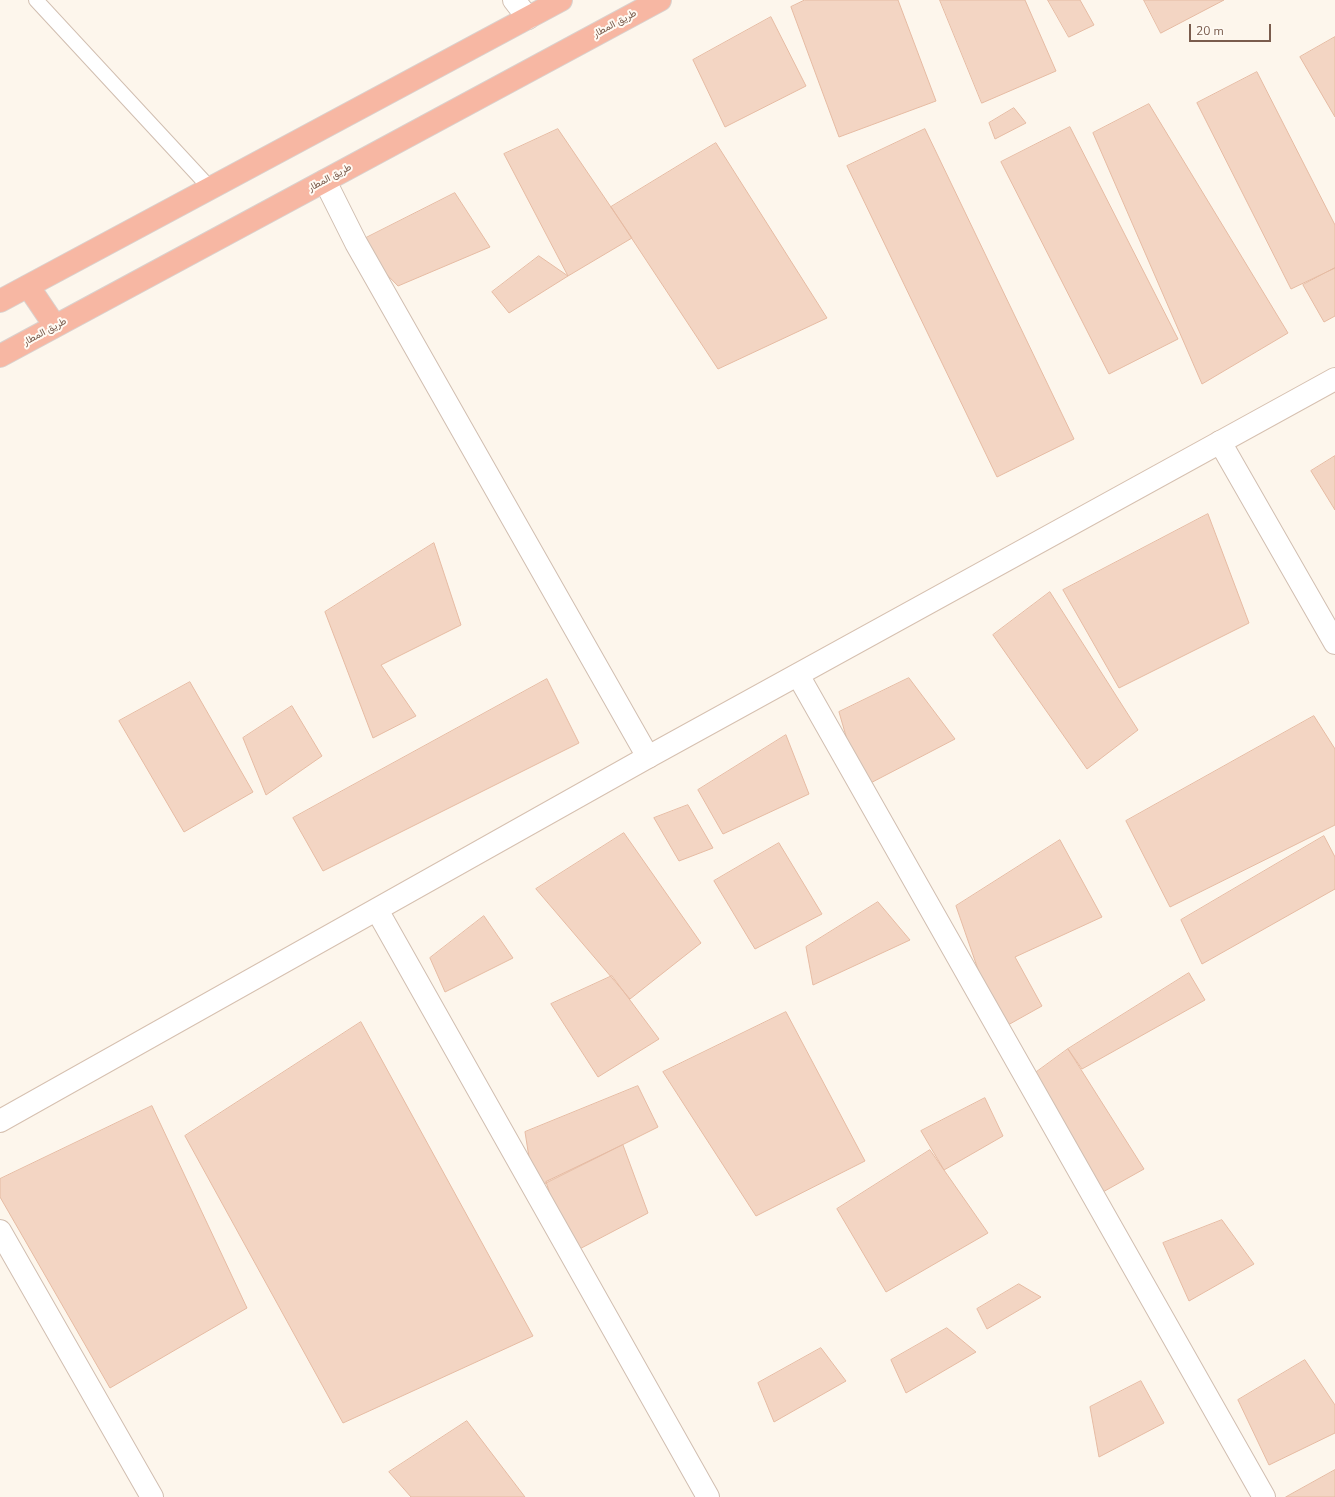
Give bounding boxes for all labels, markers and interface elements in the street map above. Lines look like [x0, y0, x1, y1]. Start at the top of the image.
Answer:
street label: طريق المطار [591, 8, 639, 40]
scale bar [1191, 16, 1273, 42]
text: 20 m [1196, 23, 1224, 39]
street label: طريق المطار [306, 162, 354, 194]
street label: طريق المطار [21, 316, 69, 348]

